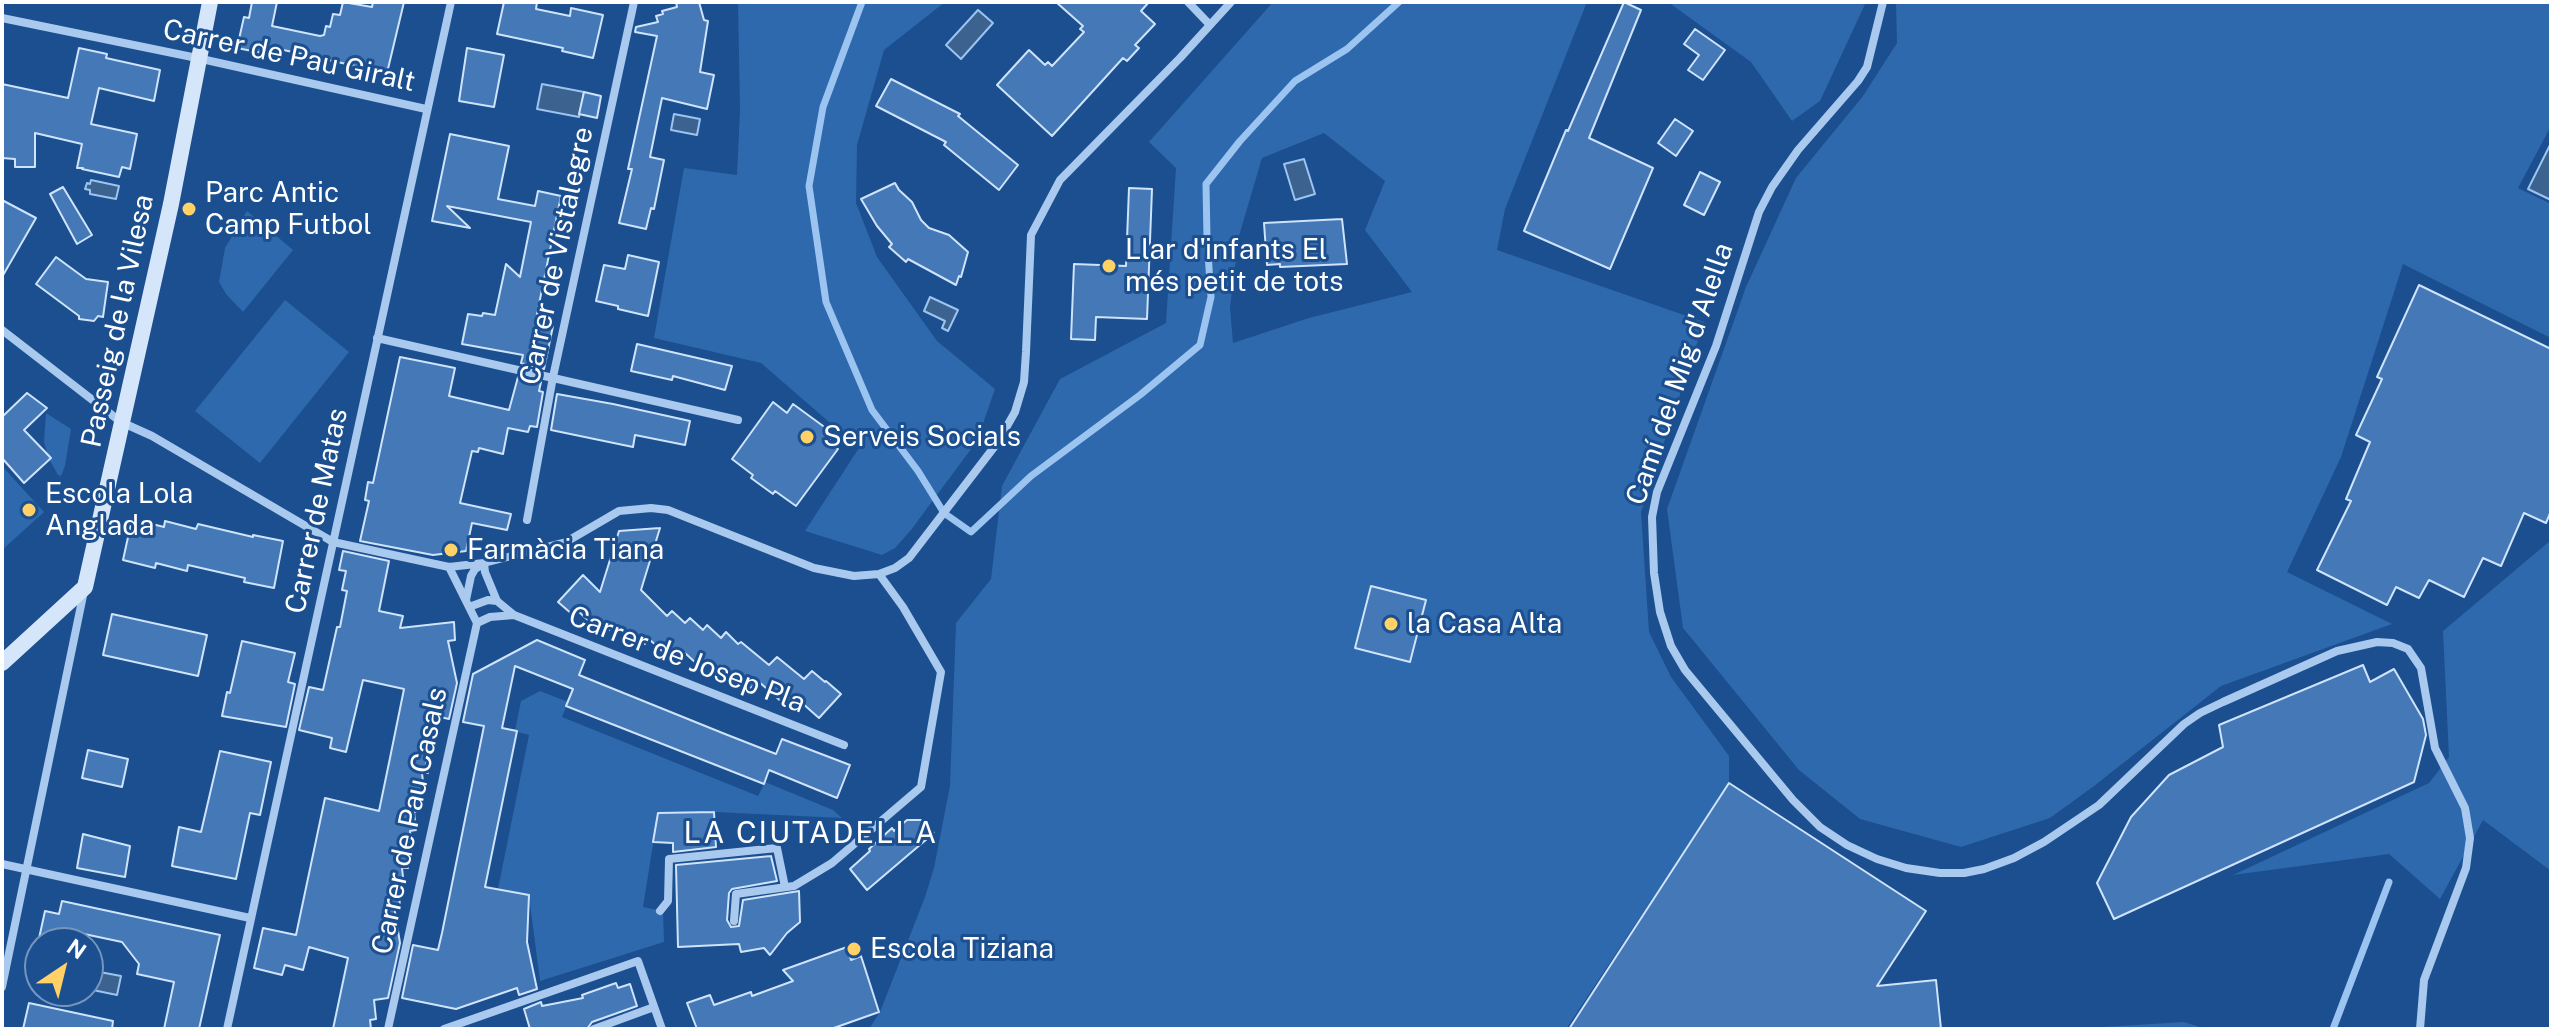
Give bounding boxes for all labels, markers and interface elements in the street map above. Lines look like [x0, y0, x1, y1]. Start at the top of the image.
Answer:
street label: Carrer de Pau Giralt [160, 13, 418, 99]
street label: Carrer de Vistalegre [513, 124, 601, 388]
place label: Parc Antic Camp Futbol [205, 176, 372, 242]
street label: Passeig de la Vilesa [75, 192, 161, 450]
marker: Parc Antic Camp Futbol [180, 200, 198, 218]
place label: Llar d'infants El més petit de tots [1125, 233, 1343, 299]
street label: Camí del Mig d'Alella [1619, 239, 1741, 509]
marker: Llar d'infants El més petit de tots [1100, 257, 1118, 275]
street label: Carrer de Matas [279, 405, 355, 617]
place label: Serveis Socials [823, 420, 1021, 454]
marker: Serveis Socials [798, 428, 816, 446]
place label: Escola Lola Anglada [45, 477, 193, 543]
marker: Escola Lola Anglada [20, 501, 38, 519]
place label: Farmàcia Tiana [467, 533, 664, 567]
marker: Farmàcia Tiana [442, 541, 460, 559]
street label: Carrer de Josep Pla [564, 599, 810, 721]
place label: la Casa Alta [1407, 607, 1562, 641]
marker: la Casa Alta [1382, 615, 1400, 633]
street label: Carrer de Pau Casals [365, 685, 455, 957]
district label: LA CIUTADELLA [684, 816, 938, 852]
north arrow [24, 927, 104, 1007]
place label: Escola Tiziana [870, 932, 1054, 966]
text: N [62, 933, 91, 965]
marker: Escola Tiziana [845, 940, 863, 958]

